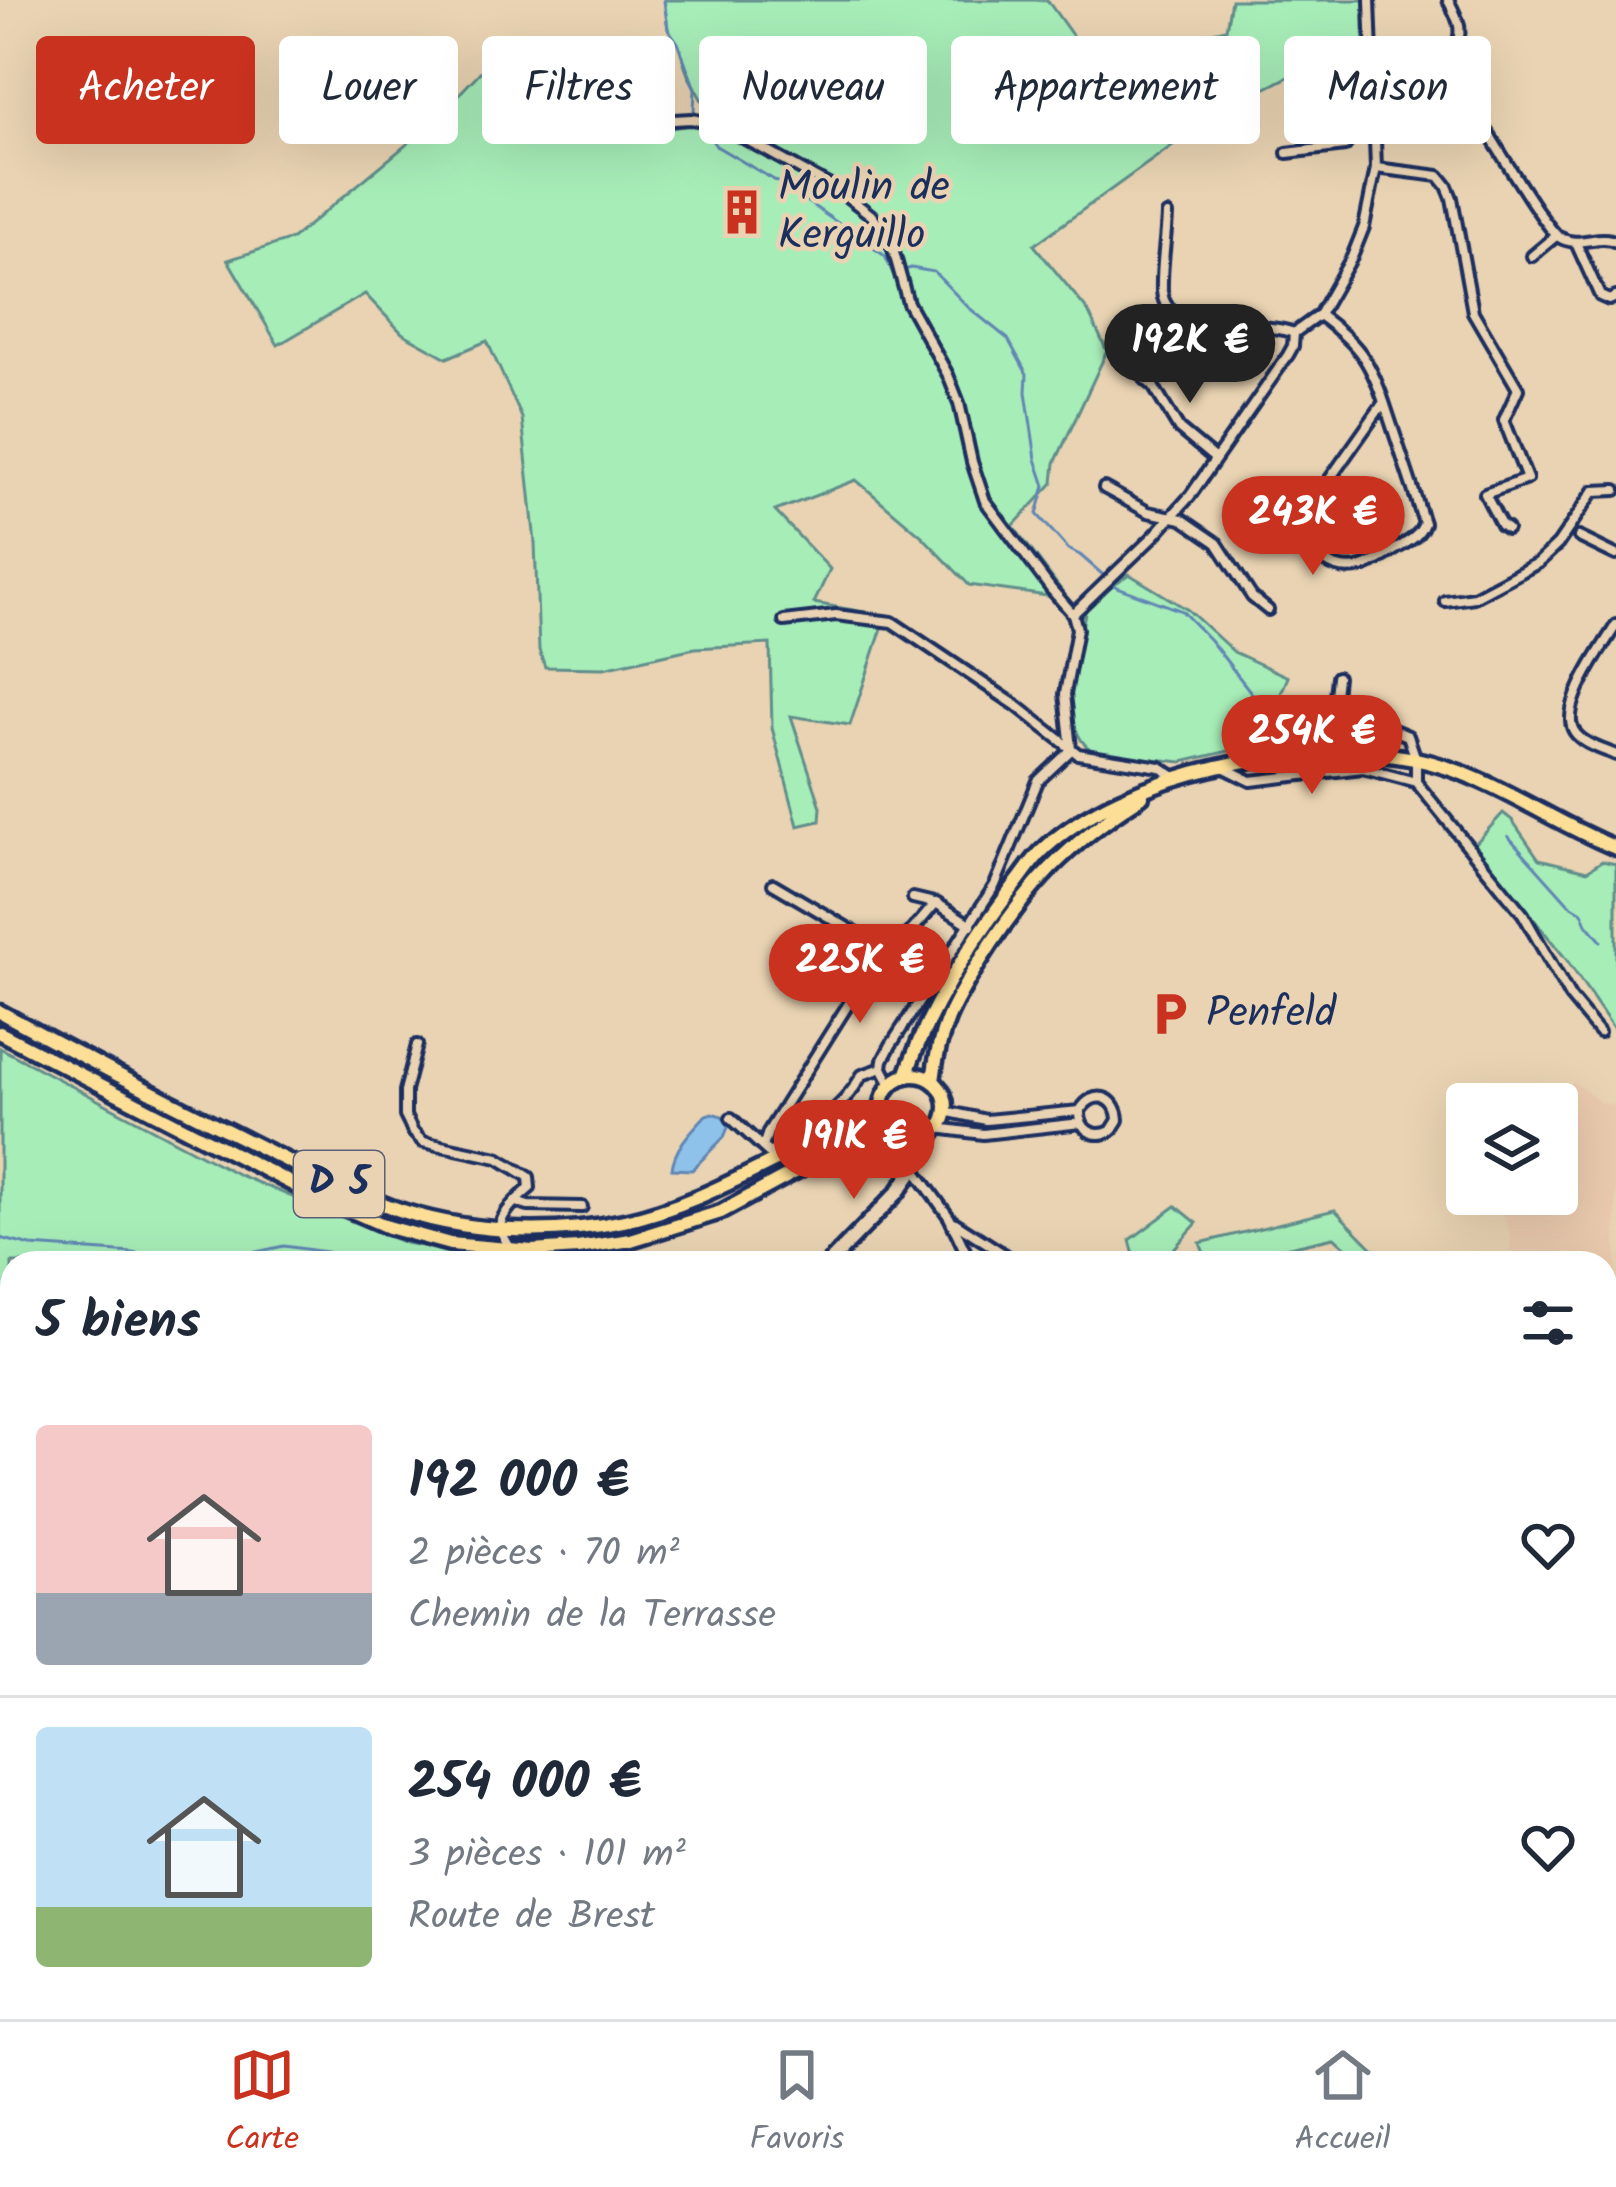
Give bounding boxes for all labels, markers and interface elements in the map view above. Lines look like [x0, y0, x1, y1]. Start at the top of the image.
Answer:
chip: Acheter [36, 36, 255, 144]
chip: Louer [279, 36, 458, 144]
chip: Filtres [482, 36, 675, 144]
chip: Nouveau [699, 36, 927, 144]
chip: Appartement [951, 36, 1260, 144]
chip: Maison [1284, 36, 1491, 144]
place label: Moulin de Kerguillo [778, 155, 950, 270]
building icon: Moulin de Kerguillo [717, 187, 767, 237]
pin: 192K € [1092, 304, 1288, 406]
text: 192K € [1131, 312, 1249, 374]
pin: 243K € [1215, 476, 1411, 578]
text: 243K € [1249, 484, 1377, 546]
pin: 254K € [1214, 695, 1410, 797]
text: 254K € [1249, 703, 1375, 765]
pin: 225K € [762, 924, 958, 1026]
text: 225K € [796, 932, 924, 994]
place label: Penfeld [1206, 981, 1337, 1048]
parking icon: Penfeld [1145, 989, 1195, 1039]
map controls [1446, 1083, 1578, 1215]
button: layers [1446, 1083, 1578, 1215]
pin: 191K € [756, 1100, 952, 1202]
text: 191K € [801, 1108, 907, 1170]
road number: D 5 [294, 1151, 384, 1217]
text: 5 biens [36, 1283, 201, 1364]
icon: filters [1515, 1290, 1581, 1356]
text: 192 000 € [408, 1443, 629, 1524]
icon: home [132, 1473, 276, 1617]
icon: heart [1515, 1512, 1581, 1578]
text: 2 pièces · 70 m² [408, 1524, 680, 1586]
text: Chemin de la Terrasse [408, 1586, 776, 1648]
text: 254 000 € [408, 1744, 641, 1825]
icon: home [132, 1775, 276, 1919]
icon: heart [1515, 1814, 1581, 1880]
text: 3 pièces · 101 m² [408, 1825, 686, 1887]
text: Route de Brest [408, 1887, 655, 1949]
tab: Carte [225, 2042, 299, 2167]
tab: Favoris [750, 2042, 844, 2167]
tab: Accueil [1295, 2042, 1391, 2167]

